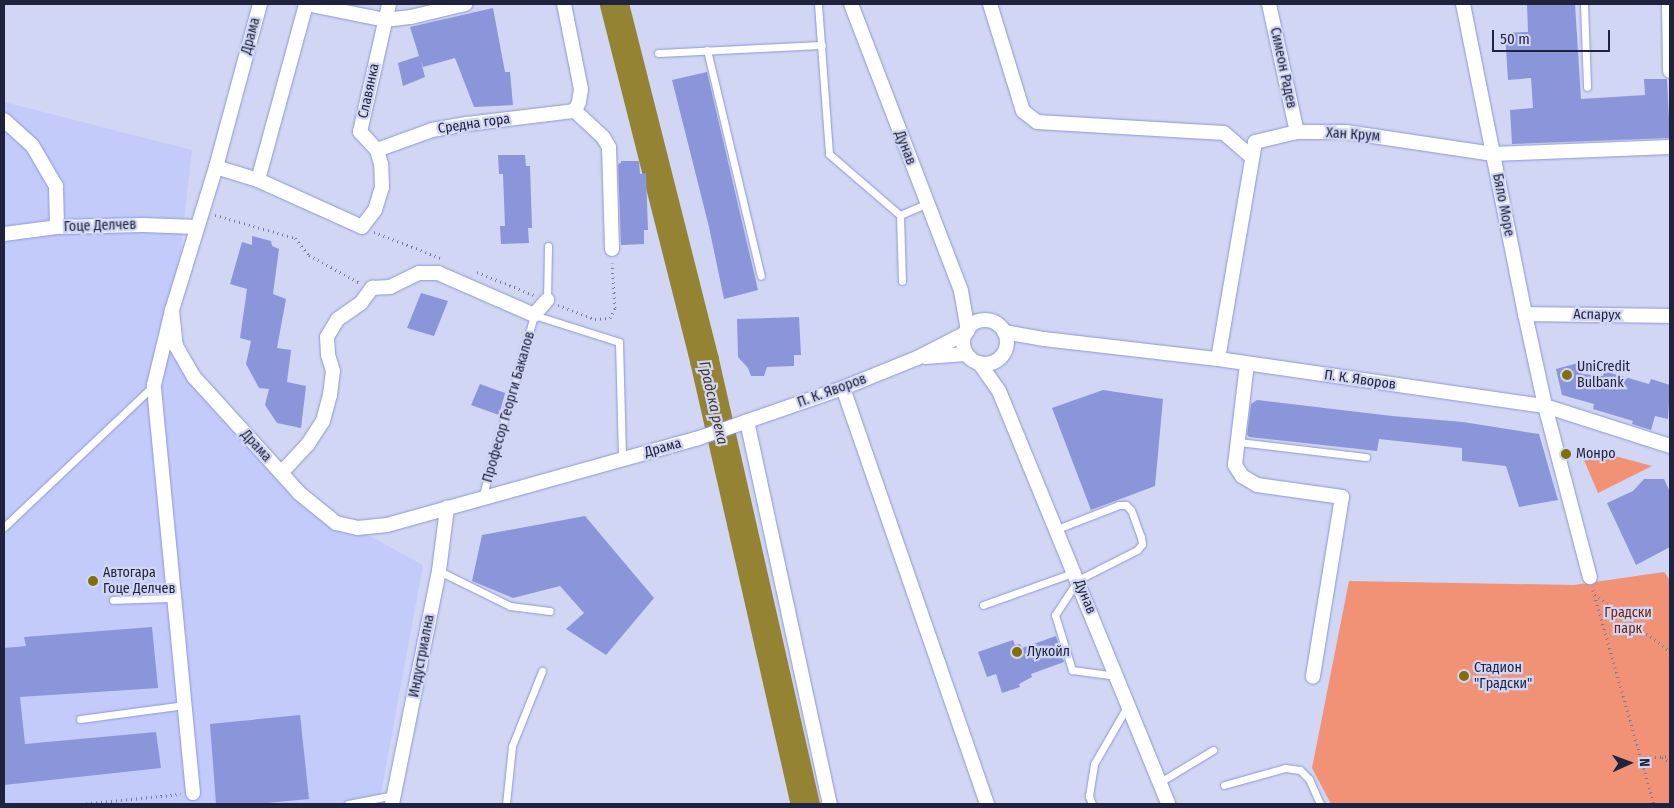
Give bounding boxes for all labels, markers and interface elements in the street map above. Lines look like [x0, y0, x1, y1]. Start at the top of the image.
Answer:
street label: Драма [238, 16, 264, 56]
scale bar [1494, 20, 1612, 52]
street label: Симеон Радев [1266, 26, 1300, 110]
text: 50 m [1500, 30, 1530, 48]
street label: Славянка [355, 62, 383, 120]
street label: Средна гора [437, 111, 511, 137]
street label: Хан Крум [1326, 125, 1380, 145]
street label: Дунав [891, 128, 919, 168]
street label: Бяло Море [1489, 172, 1517, 238]
street label: Гоце Делчев [63, 216, 137, 236]
street label: Аспарух [1573, 306, 1621, 324]
street label: Професор Георги Бакалов [479, 330, 539, 484]
place label: UniCredit Bulbank [1577, 359, 1630, 392]
water label: Градска река [695, 360, 731, 446]
street label: П. К. Яворов [1323, 367, 1397, 393]
marker: UniCredit Bulbank [1561, 369, 1573, 381]
street label: П. К. Яворов [795, 371, 869, 411]
street label: Драма [237, 427, 275, 465]
street label: Драма [643, 435, 683, 461]
place label: Монро [1576, 446, 1616, 462]
marker: Монро [1560, 448, 1572, 460]
place label: Автогара Гоце Делчев [103, 565, 176, 598]
marker: Автогара Гоце Делчев [87, 575, 99, 587]
street label: Дунав [1071, 577, 1099, 617]
park label: Градски парк [1604, 605, 1652, 638]
street label: Индустриална [406, 613, 438, 699]
place label: Лукойл [1027, 644, 1070, 660]
marker: Лукойл [1011, 646, 1023, 658]
place label: Стадион "Градски" [1474, 660, 1532, 692]
marker: Стадион "Градски" [1458, 670, 1470, 682]
north arrow [1604, 738, 1654, 788]
text: N [1636, 758, 1653, 767]

